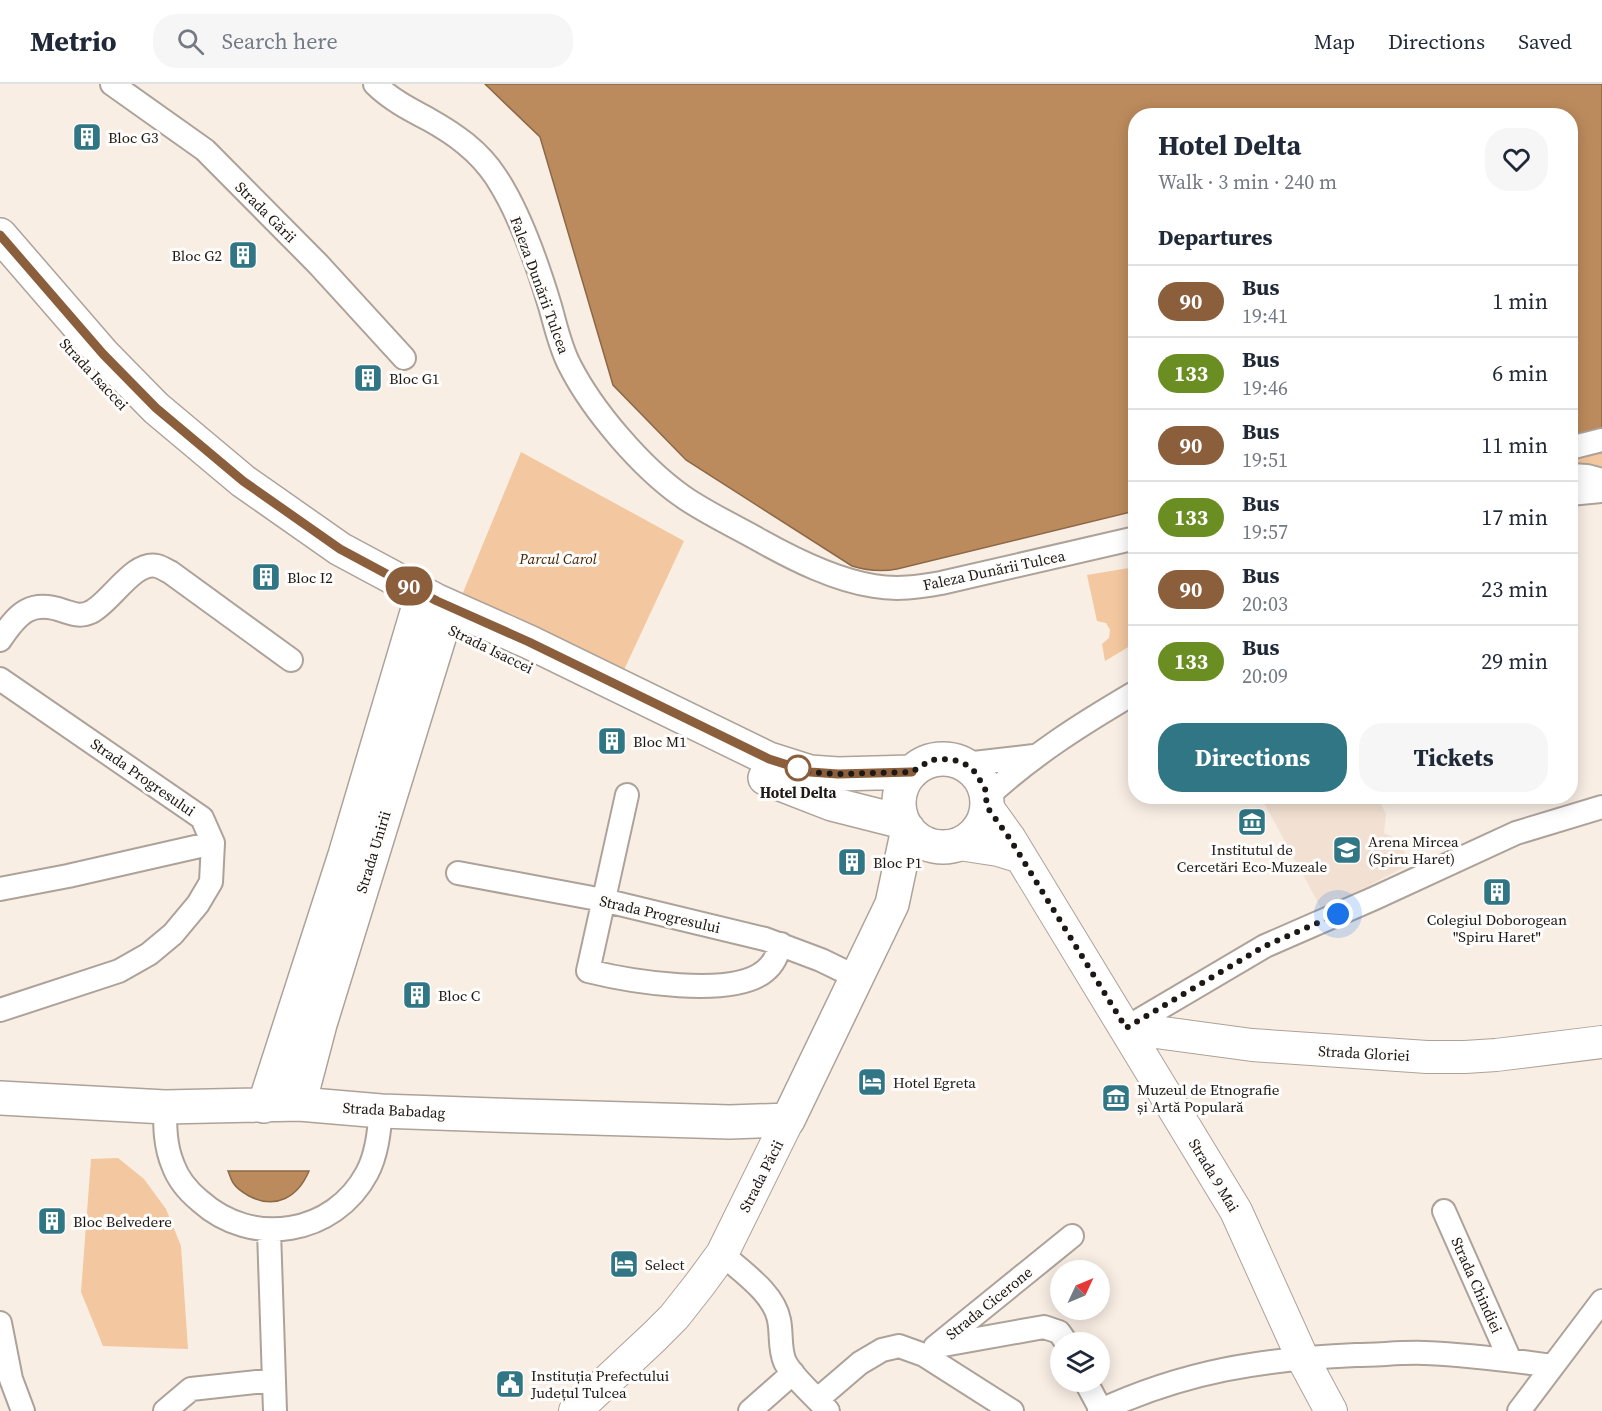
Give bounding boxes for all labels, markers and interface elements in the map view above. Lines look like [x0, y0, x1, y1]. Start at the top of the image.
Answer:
search box [153, 14, 573, 68]
text: Metrio [30, 22, 117, 60]
icon: search [174, 25, 207, 58]
text: Search here [222, 26, 338, 56]
text: Map [1314, 27, 1355, 56]
text: Directions [1388, 27, 1485, 56]
text: Saved [1518, 27, 1572, 56]
building icon: Bloc G3 [71, 121, 103, 153]
text: Hotel Delta [1158, 126, 1301, 164]
place label: Bloc G3 [108, 127, 159, 148]
button: heart [1485, 128, 1548, 191]
text: Walk · 3 min · 240 m [1158, 168, 1337, 196]
street label: Strada Gării [231, 177, 301, 247]
street label: Faleza Dunării Tulcea [505, 213, 575, 357]
text: Departures [1158, 222, 1272, 252]
building icon: Bloc G2 [227, 239, 259, 271]
place label: Bloc G2 [171, 245, 222, 266]
text: Bus [1242, 272, 1279, 302]
text: 1 min [1492, 286, 1548, 316]
text: 90 [1180, 287, 1202, 316]
text: 19:41 [1242, 302, 1288, 330]
street label: Strada Isaccei [55, 333, 133, 415]
text: Bus [1242, 344, 1279, 374]
text: 6 min [1492, 358, 1548, 388]
text: 133 [1174, 359, 1208, 388]
building icon: Bloc G1 [352, 362, 384, 394]
place label: Bloc G1 [389, 368, 440, 389]
text: 19:46 [1242, 374, 1288, 402]
text: Bus [1242, 416, 1279, 446]
text: 11 min [1481, 430, 1548, 460]
text: 90 [1180, 431, 1202, 460]
text: 19:51 [1242, 446, 1288, 474]
text: Bus [1242, 488, 1279, 518]
text: 17 min [1481, 502, 1548, 532]
text: 133 [1174, 503, 1208, 532]
text: 19:57 [1242, 518, 1288, 546]
street label: Faleza Dunării Tulcea [921, 545, 1067, 595]
park label: Parcul Carol [518, 548, 597, 569]
text: Bus [1242, 560, 1279, 590]
building icon: Bloc I2 [250, 561, 282, 593]
line badge: 90 [382, 566, 436, 606]
place label: Bloc I2 [287, 567, 333, 588]
text: 90 [398, 572, 420, 601]
text: 23 min [1481, 574, 1548, 604]
text: 90 [1180, 575, 1202, 604]
text: 20:03 [1242, 590, 1288, 618]
street label: Strada Isaccei [445, 619, 537, 679]
text: Bus [1242, 632, 1279, 662]
text: 29 min [1481, 646, 1548, 676]
text: 133 [1174, 647, 1208, 676]
text: 20:09 [1242, 662, 1288, 690]
button: Directions [1158, 723, 1347, 792]
button: Tickets [1359, 723, 1548, 792]
building icon: Bloc M1 [596, 725, 628, 757]
place label: Bloc M1 [633, 731, 687, 752]
street label: Strada Progresului [87, 733, 199, 821]
marker: Hotel Delta [785, 755, 811, 781]
place label: Hotel Delta [760, 782, 837, 803]
museum icon: Institutul de Cercetări Eco-Muzeale [1236, 806, 1268, 838]
street label: Strada Unirii [351, 808, 395, 896]
place label: Arena Mircea (Spiru Haret) [1368, 831, 1459, 869]
school or university icon: Arena Mircea (Spiru Haret) [1331, 834, 1363, 866]
place label: Institutul de Cercetări Eco-Muzeale [1177, 839, 1328, 877]
building icon: Bloc P1 [836, 846, 868, 878]
place label: Bloc P1 [873, 852, 922, 873]
building icon: Colegiul Doborogean "Spiru Haret" [1481, 876, 1513, 908]
street label: Strada Progresului [598, 890, 722, 938]
your location [1323, 899, 1353, 929]
place label: Colegiul Doborogean "Spiru Haret" [1427, 909, 1567, 947]
building icon: Bloc C [401, 979, 433, 1011]
place label: Bloc C [438, 985, 480, 1006]
street label: Strada Gloriei [1318, 1040, 1410, 1066]
hotel icon: Hotel Egreta [856, 1066, 888, 1098]
place label: Hotel Egreta [893, 1072, 976, 1093]
place label: Muzeul de Etnografie și Artă Populară [1137, 1079, 1280, 1117]
museum icon: Muzeul de Etnografie și Artă Populară [1100, 1082, 1132, 1114]
street label: Strada Babadag [342, 1097, 446, 1123]
street label: Strada 9 Mai [1184, 1134, 1244, 1216]
street label: Strada Păcii [734, 1136, 788, 1216]
building icon: Bloc Belvedere [36, 1205, 68, 1237]
place label: Bloc Belvedere [73, 1211, 172, 1232]
street label: Strada Chindiei [1446, 1234, 1508, 1336]
hotel icon: Select [608, 1248, 640, 1280]
place label: Select [645, 1254, 685, 1275]
north arrow [1050, 1260, 1110, 1320]
map controls [1050, 1260, 1110, 1392]
street label: Strada Cicerone [941, 1261, 1037, 1344]
button: layers [1050, 1332, 1110, 1392]
place label: Instituția Prefectului Județul Tulcea [530, 1365, 669, 1403]
public building icon: Instituția Prefectului Județul Tulcea [494, 1368, 526, 1400]

